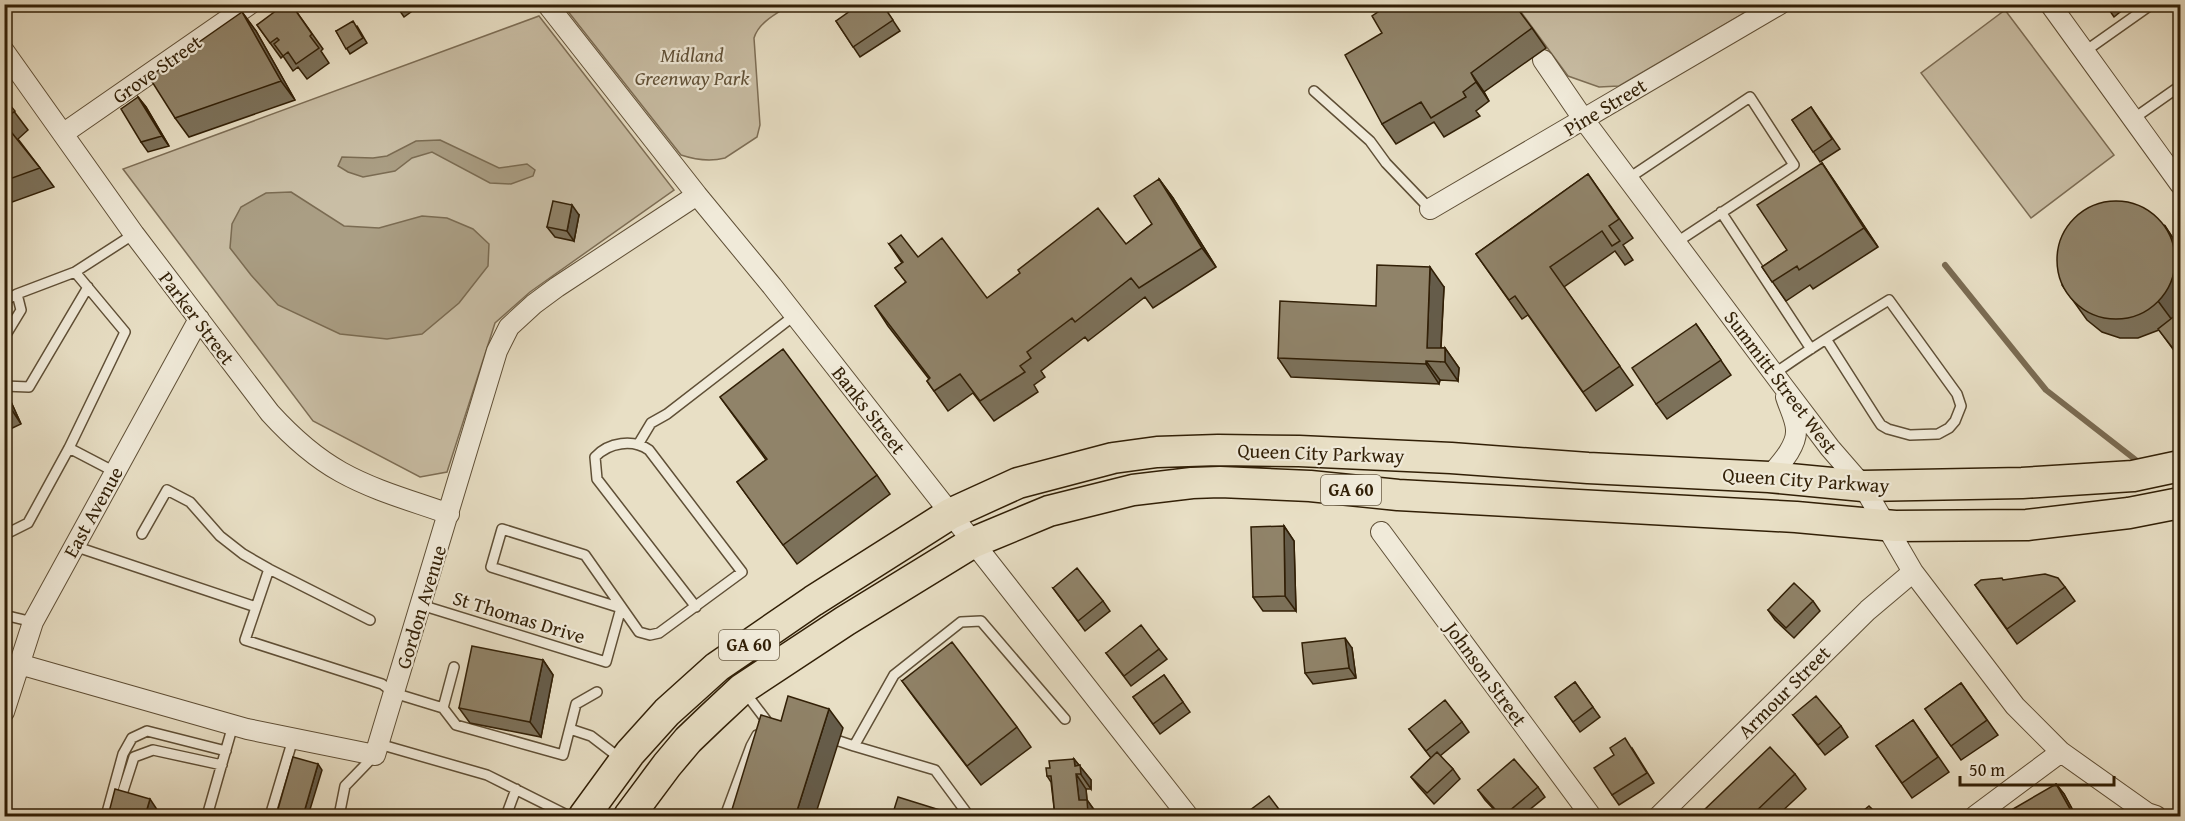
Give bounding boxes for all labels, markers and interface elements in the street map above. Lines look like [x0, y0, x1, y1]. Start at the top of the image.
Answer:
street label: Grove Street [106, 27, 207, 110]
park label: Midland Greenway Park [635, 40, 750, 92]
street label: Pine Street [1558, 70, 1652, 143]
street label: Parker Street [152, 265, 242, 371]
street label: Summitt Street West [1718, 304, 1845, 460]
street label: Banks Street [826, 359, 913, 460]
street label: Queen City Parkway [1237, 435, 1405, 470]
street label: Queen City Parkway [1722, 459, 1890, 500]
street label: East Avenue [56, 461, 130, 563]
road number: GA 60 [1321, 475, 1381, 505]
street label: Gordon Avenue [388, 541, 453, 672]
street label: St Thomas Drive [449, 583, 589, 650]
street label: Johnson Street [1437, 613, 1534, 732]
road number: GA 60 [719, 630, 779, 660]
street label: Armour Street [1731, 639, 1837, 745]
scale bar [1960, 749, 2114, 787]
text: 50 m [1969, 756, 2005, 783]

